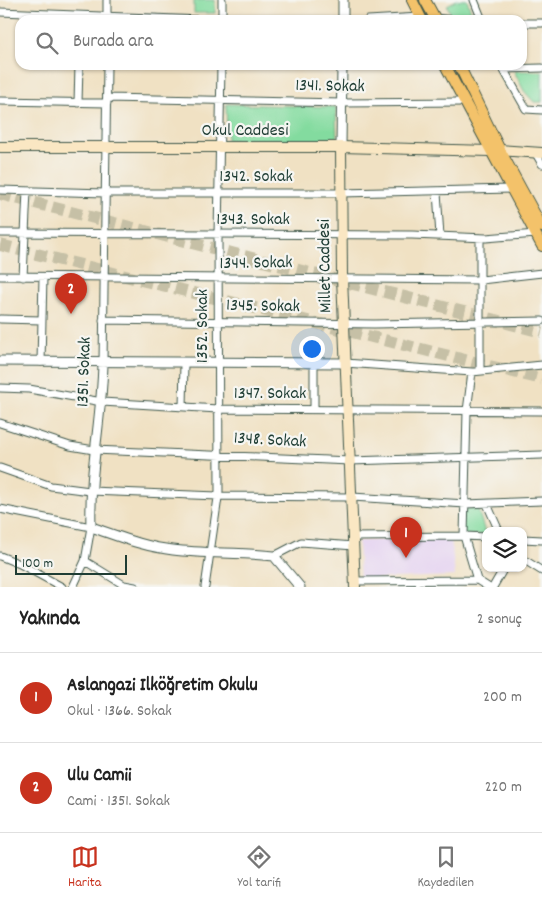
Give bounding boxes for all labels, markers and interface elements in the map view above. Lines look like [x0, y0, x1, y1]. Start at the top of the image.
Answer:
search box [15, 15, 527, 70]
icon: search [33, 29, 61, 57]
text: Burada ara [73, 29, 153, 56]
street label: 1341. Sokak [295, 74, 365, 100]
street label: Okul Caddesi [202, 119, 288, 144]
street label: 1342. Sokak [219, 165, 293, 190]
street label: 1343. Sokak [216, 208, 290, 233]
street label: Millet Caddesi [313, 219, 339, 313]
street label: 1344. Sokak [219, 251, 293, 277]
pin: 2 [55, 273, 87, 314]
street label: 1352. Sokak [191, 289, 216, 363]
street label: 1345. Sokak [226, 294, 300, 320]
street label: 1351. Sokak [71, 336, 99, 408]
your location [299, 336, 325, 362]
street label: 1347. Sokak [234, 382, 306, 407]
street label: 1348. Sokak [233, 427, 307, 455]
pin: 1 [390, 517, 422, 558]
map controls [482, 527, 527, 572]
button: layers [482, 527, 527, 572]
scale bar [15, 552, 128, 575]
text: 100 m [22, 554, 53, 574]
text: Yakında [20, 605, 79, 635]
text: 2 sonuç [477, 608, 522, 631]
text: Aslangazi Ilköğretim Okulu [67, 673, 258, 700]
text: 1 [34, 686, 38, 709]
text: 200 m [483, 686, 522, 709]
text: Okul · 1366. Sokak [67, 700, 172, 723]
text: Ulu Camii [67, 763, 132, 790]
text: 2 [33, 776, 40, 799]
text: 220 m [485, 776, 522, 799]
text: Cami · 1351. Sokak [67, 790, 170, 813]
tab: Harita [68, 843, 101, 893]
tab: Yol tarifi [237, 843, 281, 893]
tab: Kaydedilen [417, 843, 474, 893]

